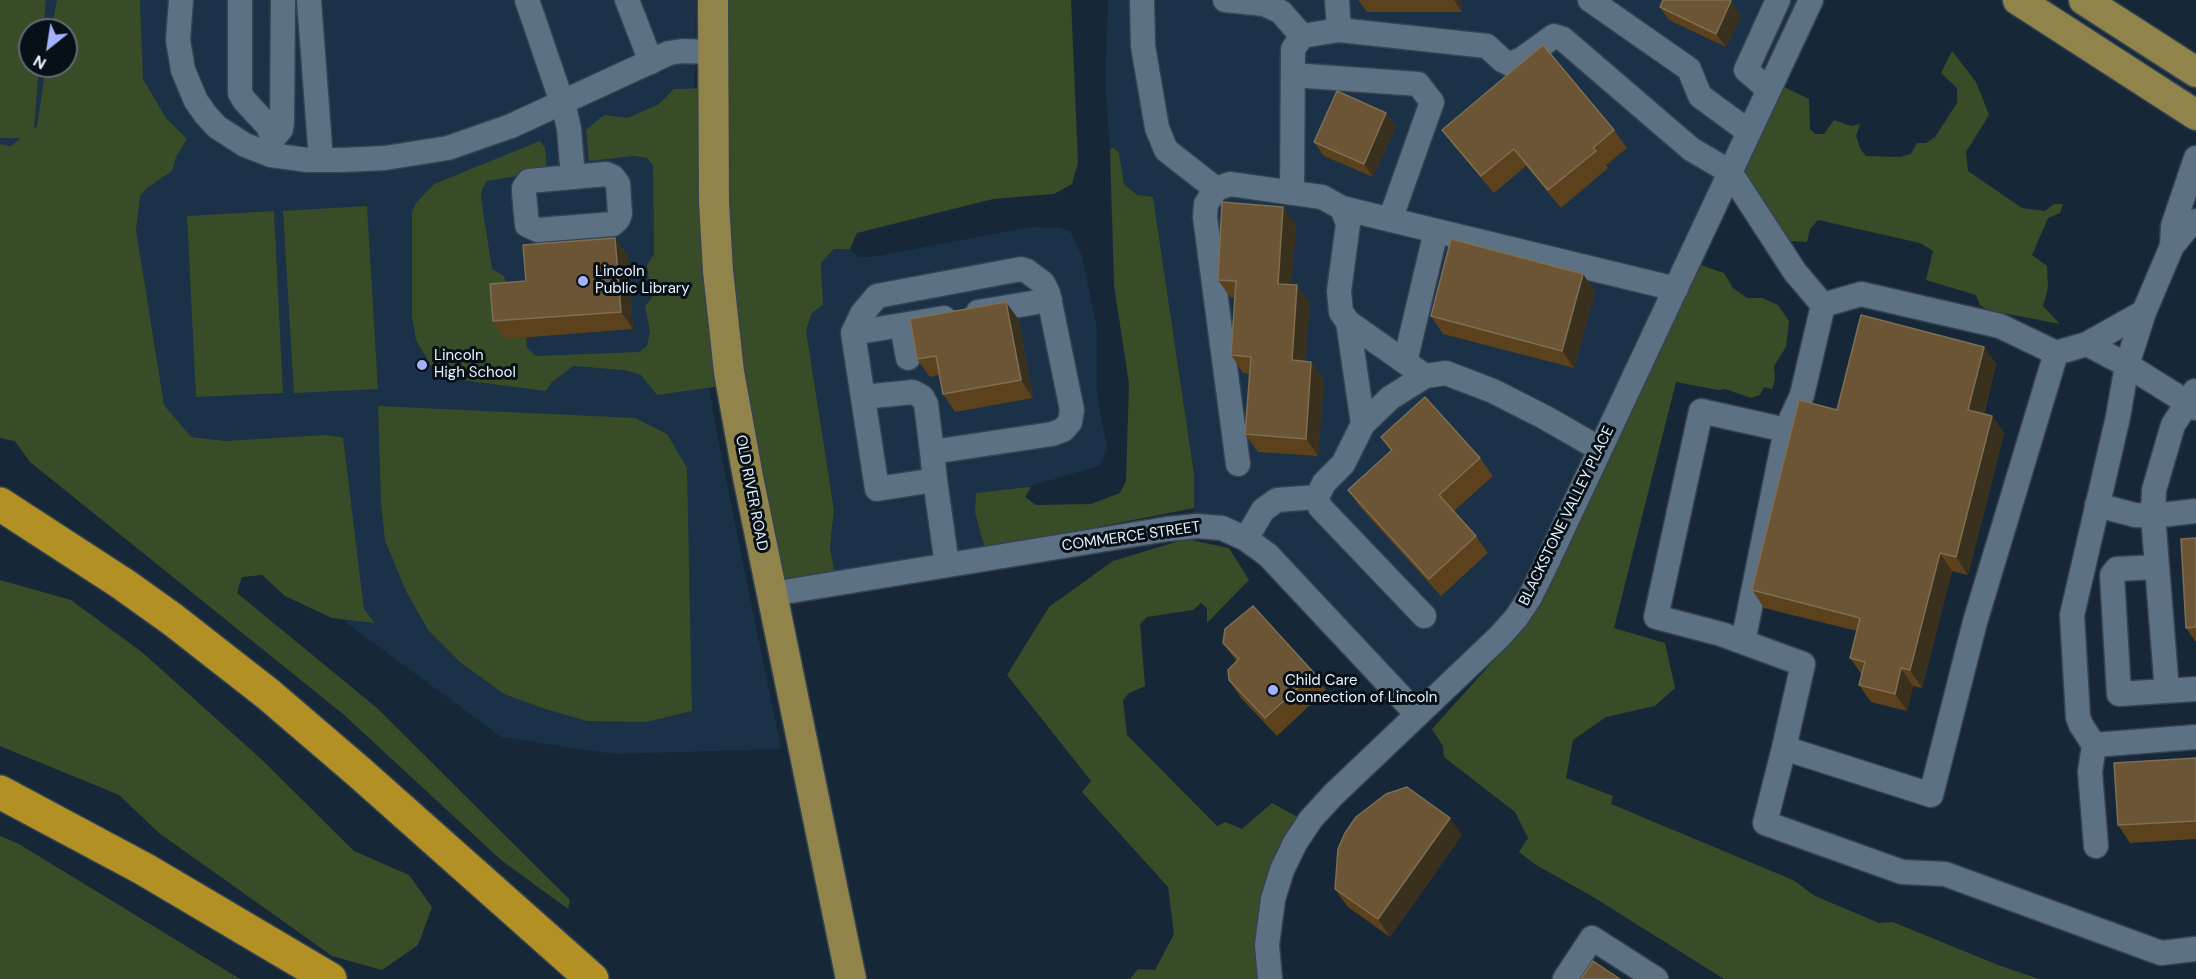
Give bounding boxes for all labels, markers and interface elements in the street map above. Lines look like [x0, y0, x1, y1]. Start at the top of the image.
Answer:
north arrow [18, 18, 78, 78]
text: N [29, 50, 50, 74]
place label: Lincoln Public Library [595, 263, 690, 298]
marker: Lincoln Public Library [576, 274, 590, 288]
place label: Lincoln High School [434, 347, 516, 382]
marker: Lincoln High School [415, 358, 429, 372]
street label: BLACKSTONE VALLEY PLACE [1516, 423, 1618, 609]
street label: OLD RIVER ROAD [731, 434, 771, 552]
street label: COMMERCE STREET [1061, 518, 1201, 556]
place label: Child Care Connection of Lincoln [1285, 672, 1437, 707]
marker: Child Care Connection of Lincoln [1266, 683, 1280, 697]

